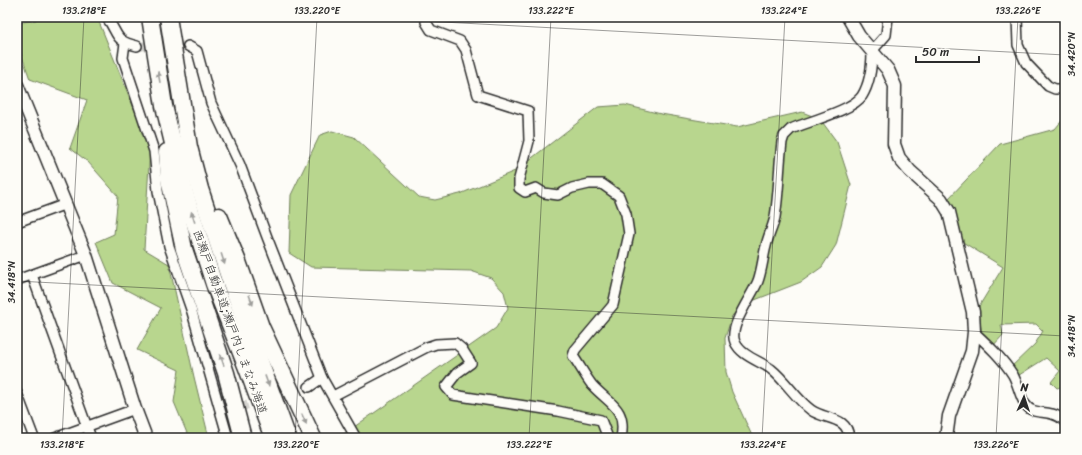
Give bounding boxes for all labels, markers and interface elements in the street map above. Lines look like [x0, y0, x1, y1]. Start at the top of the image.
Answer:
text: 133.218°E [62, 2, 108, 20]
text: 133.220°E [294, 2, 341, 20]
text: 133.222°E [528, 2, 575, 20]
text: 133.224°E [761, 2, 808, 20]
text: 133.226°E [995, 2, 1042, 20]
text: 34.420°N [1063, 32, 1081, 76]
scale bar [916, 38, 979, 64]
text: 50 m [922, 41, 949, 63]
one-way arrow [156, 71, 162, 83]
one-way arrow [190, 211, 196, 223]
street label: 西瀬戸自動車道;瀬戸内しまなみ海道 [186, 226, 274, 418]
one-way arrow [220, 253, 226, 265]
text: 34.418°N [3, 261, 21, 303]
one-way arrow [249, 294, 255, 306]
text: 34.418°N [1063, 315, 1081, 357]
one-way arrow [219, 353, 225, 365]
one-way arrow [264, 376, 270, 388]
north arrow [1004, 377, 1044, 417]
text: N [1019, 378, 1029, 397]
one-way arrow [301, 413, 307, 424]
text: 133.218°E [40, 436, 86, 454]
text: 133.220°E [273, 436, 320, 454]
text: 133.222°E [506, 436, 553, 454]
text: 133.224°E [740, 436, 787, 454]
text: 133.226°E [973, 436, 1020, 454]

